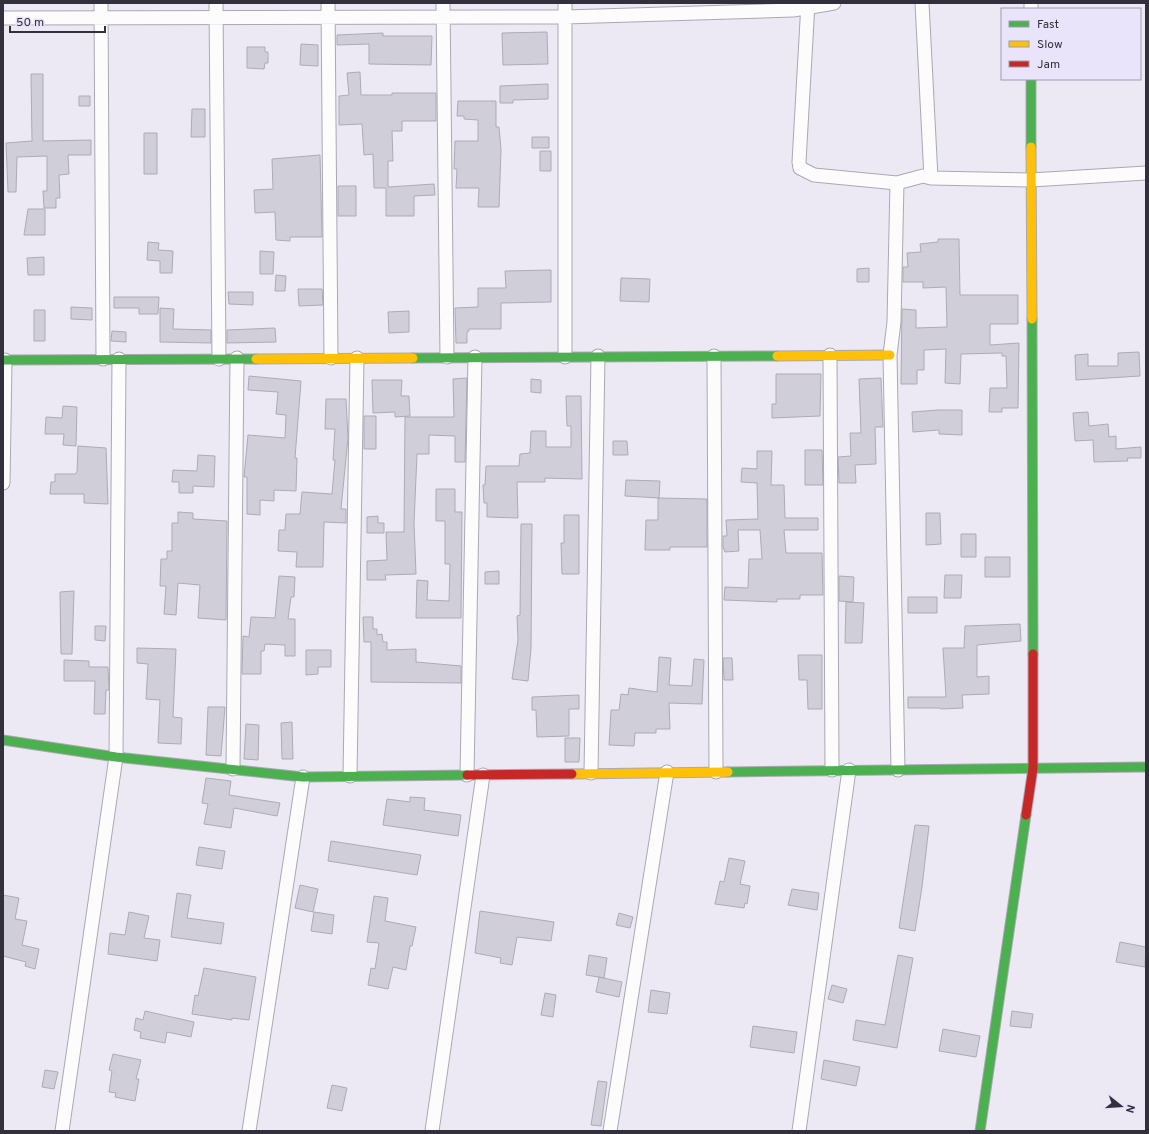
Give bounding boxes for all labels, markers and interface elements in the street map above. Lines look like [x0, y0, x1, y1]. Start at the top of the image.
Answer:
scale bar [10, 8, 105, 34]
legend [1001, 8, 1141, 80]
text: 50 m [16, 15, 44, 31]
text: Fast [1037, 17, 1059, 33]
text: Slow [1037, 37, 1063, 53]
text: Jam [1037, 57, 1060, 73]
north arrow [1101, 1086, 1141, 1126]
text: N [1122, 1103, 1137, 1114]

